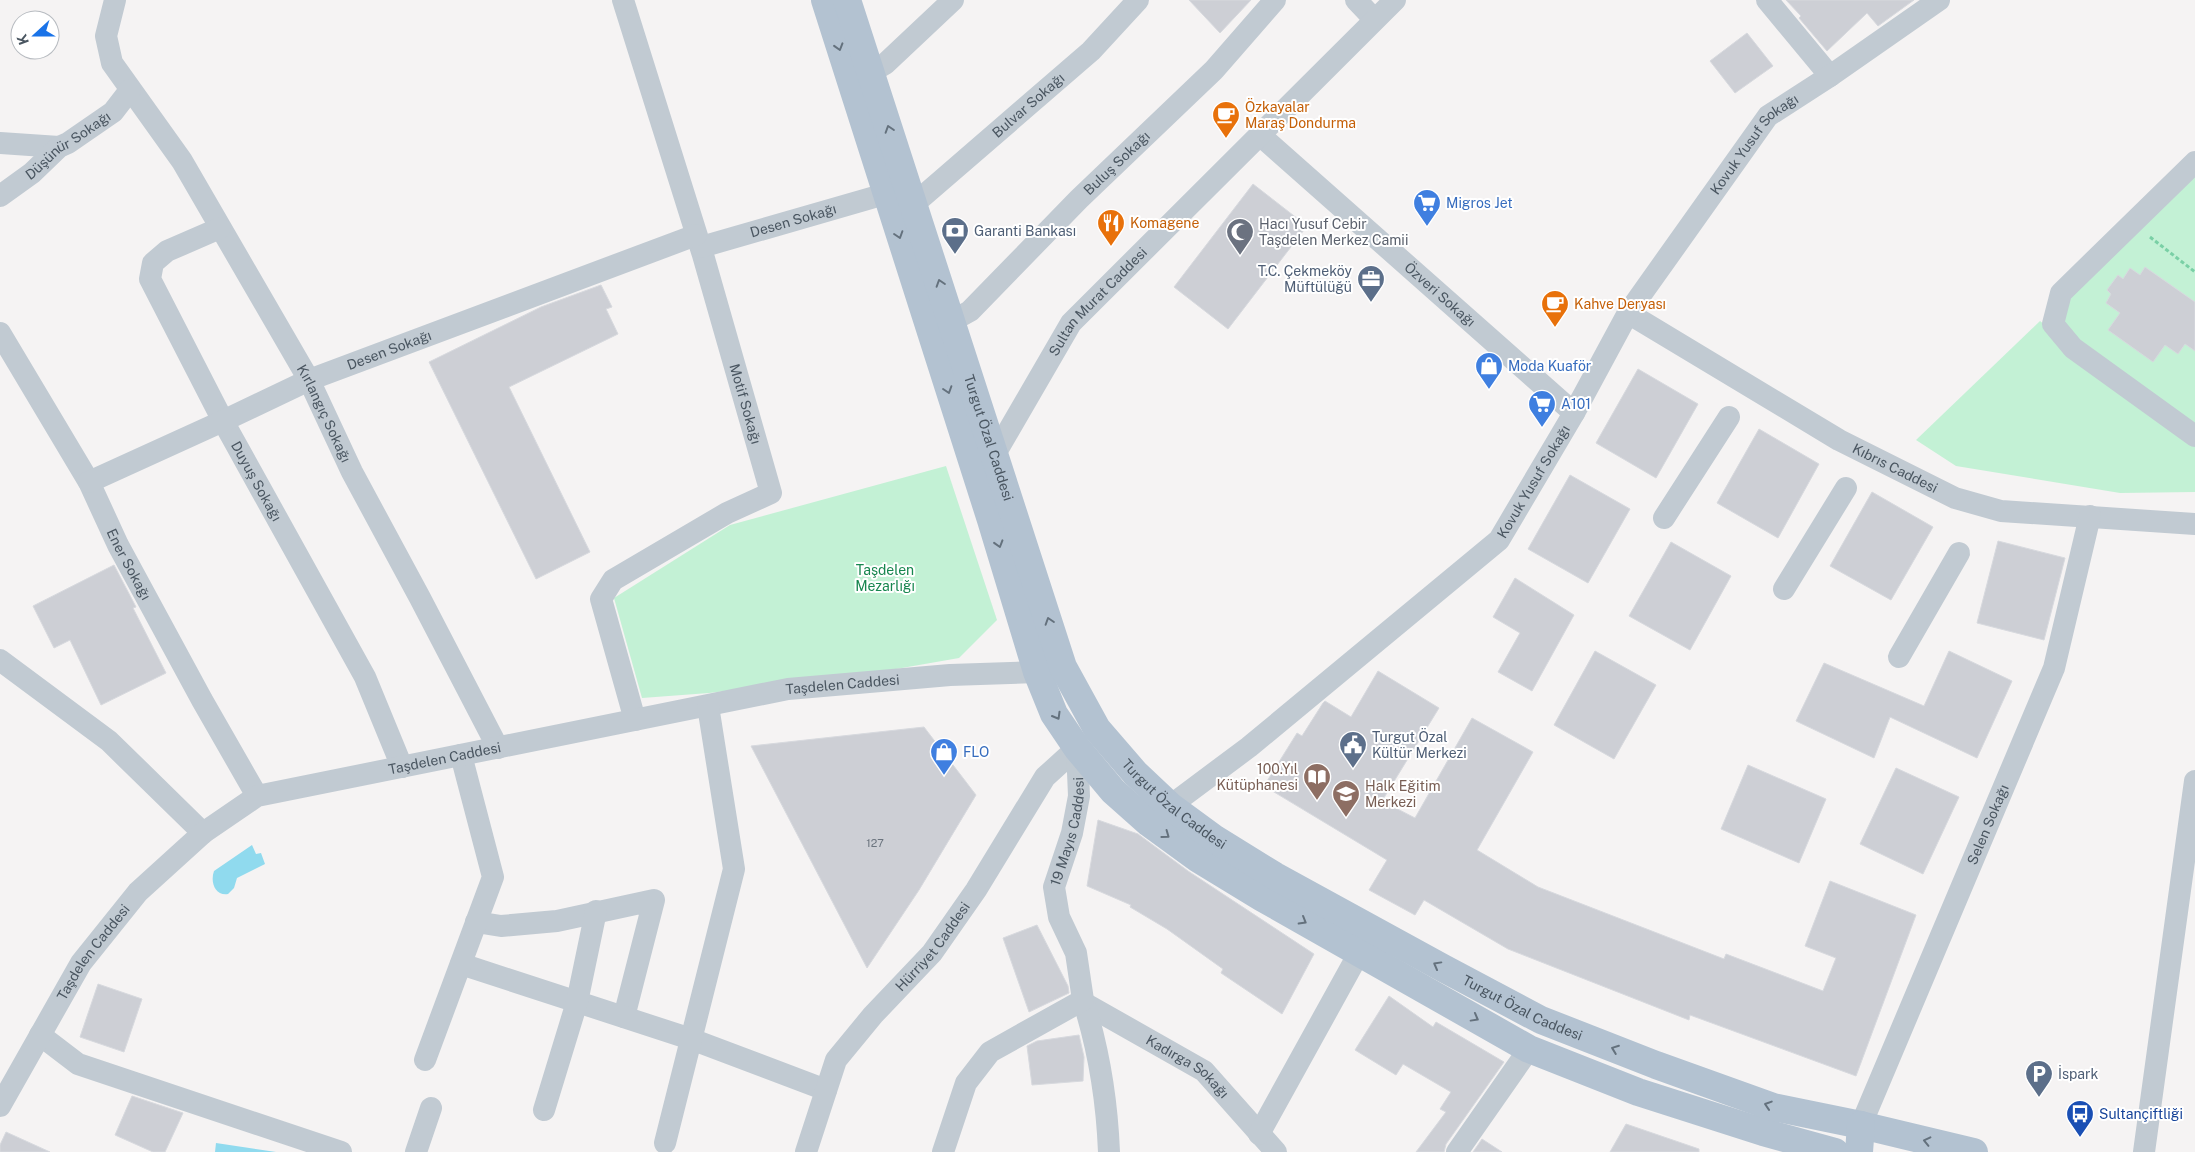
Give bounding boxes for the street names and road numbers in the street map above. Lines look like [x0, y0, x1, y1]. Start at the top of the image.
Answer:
street label: Bulvar Sokağı [989, 70, 1068, 141]
street label: Kovuk Yusuf Sokağı [1707, 91, 1801, 197]
street label: Düşünür Sokağı [22, 108, 114, 183]
street label: Buluş Sokağı [1080, 128, 1153, 198]
street label: Desen Sokağı [748, 200, 838, 240]
street label: Sultan Murat Caddesi [1046, 244, 1150, 359]
street label: Özveri Sokağı [1401, 257, 1479, 330]
street label: Desen Sokağı [345, 327, 434, 373]
street label: Kırlangıç Sokağı [294, 362, 354, 465]
street label: Motif Sokağı [726, 362, 765, 446]
street label: Turgut Özal Caddesi [961, 373, 1017, 503]
street label: Kovuk Yusuf Sokağı [1494, 422, 1573, 541]
street label: Duyuş Sokağı [228, 438, 285, 524]
street label: Kıbrıs Caddesi [1850, 440, 1940, 496]
street label: Ener Sokağı [104, 526, 154, 603]
street label: Taşdelen Caddesi [785, 671, 900, 697]
street label: Taşdelen Caddesi [387, 739, 502, 777]
street label: Turgut Özal Caddesi [1119, 756, 1229, 852]
street label: 19 Mayıs Caddesi [1047, 777, 1087, 888]
street label: Selen Sokağı [1964, 782, 2012, 867]
street label: Hürriyet Caddesi [892, 899, 973, 994]
street label: Taşdelen Caddesi [54, 901, 133, 1003]
street label: Turgut Özal Caddesi [1460, 972, 1585, 1043]
street label: Kadırga Sokağı [1143, 1032, 1232, 1101]

